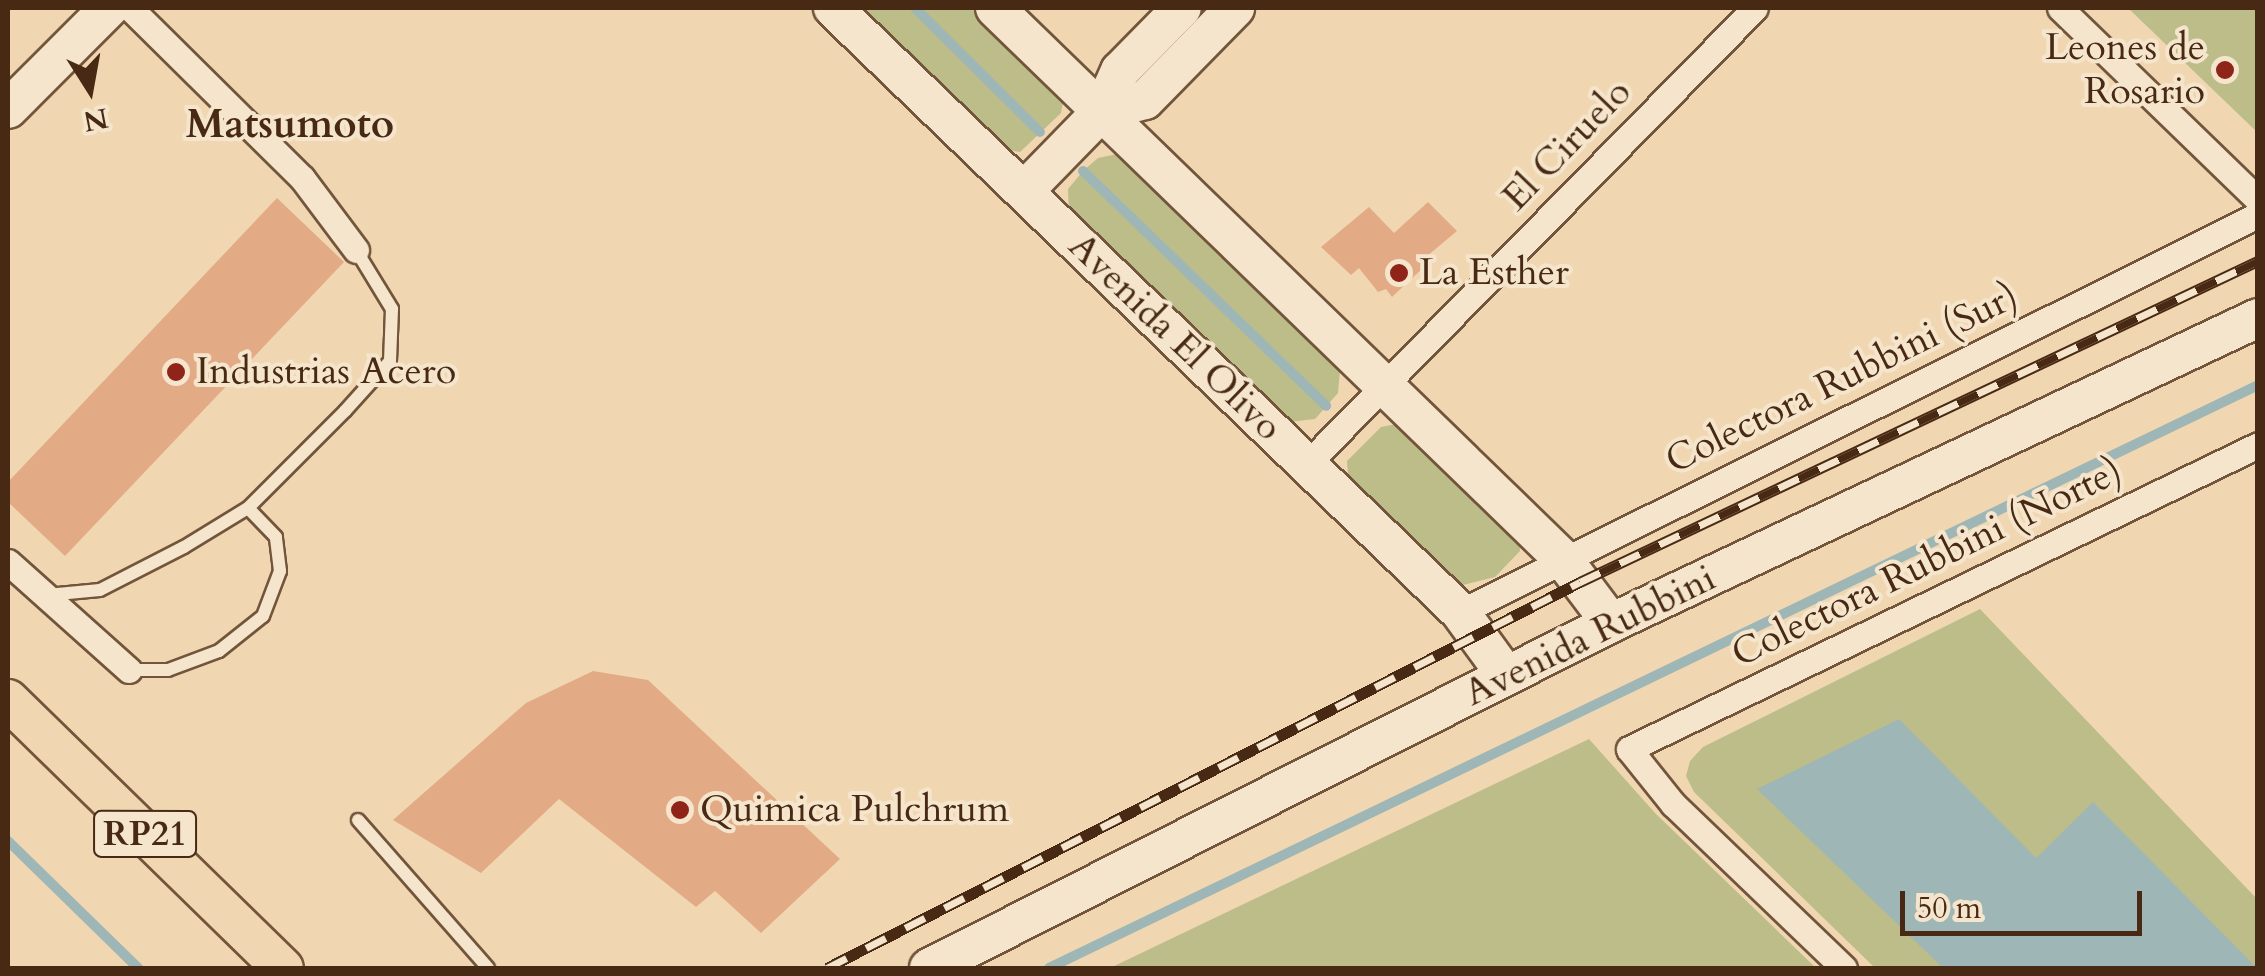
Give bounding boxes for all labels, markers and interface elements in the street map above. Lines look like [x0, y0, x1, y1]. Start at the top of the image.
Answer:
place label: Leones de Rosario [2045, 25, 2205, 114]
north arrow [40, 40, 140, 140]
marker: Leones de Rosario [2214, 59, 2236, 81]
street label: El Ciruelo [1493, 70, 1641, 220]
text: N [80, 98, 111, 140]
district label: Matsumoto [186, 101, 394, 149]
street label: Avenida El Olivo [1059, 224, 1291, 450]
place label: La Esther [1419, 250, 1569, 296]
marker: La Esther [1388, 262, 1410, 284]
street label: Colectora Rubbini (Sur) [1659, 274, 2025, 484]
place label: Industrias Acero [196, 349, 456, 395]
marker: Industrias Acero [165, 361, 187, 383]
street label: Colectora Rubbini (Norte) [1725, 449, 2129, 677]
street label: Avenida Rubbini [1457, 556, 1723, 716]
place label: Quimica Pulchrum [700, 787, 1009, 833]
marker: Quimica Pulchrum [669, 799, 691, 821]
road number: RP21 [92, 804, 198, 864]
scale bar [1905, 871, 2148, 933]
text: 50 m [1917, 888, 1981, 929]

